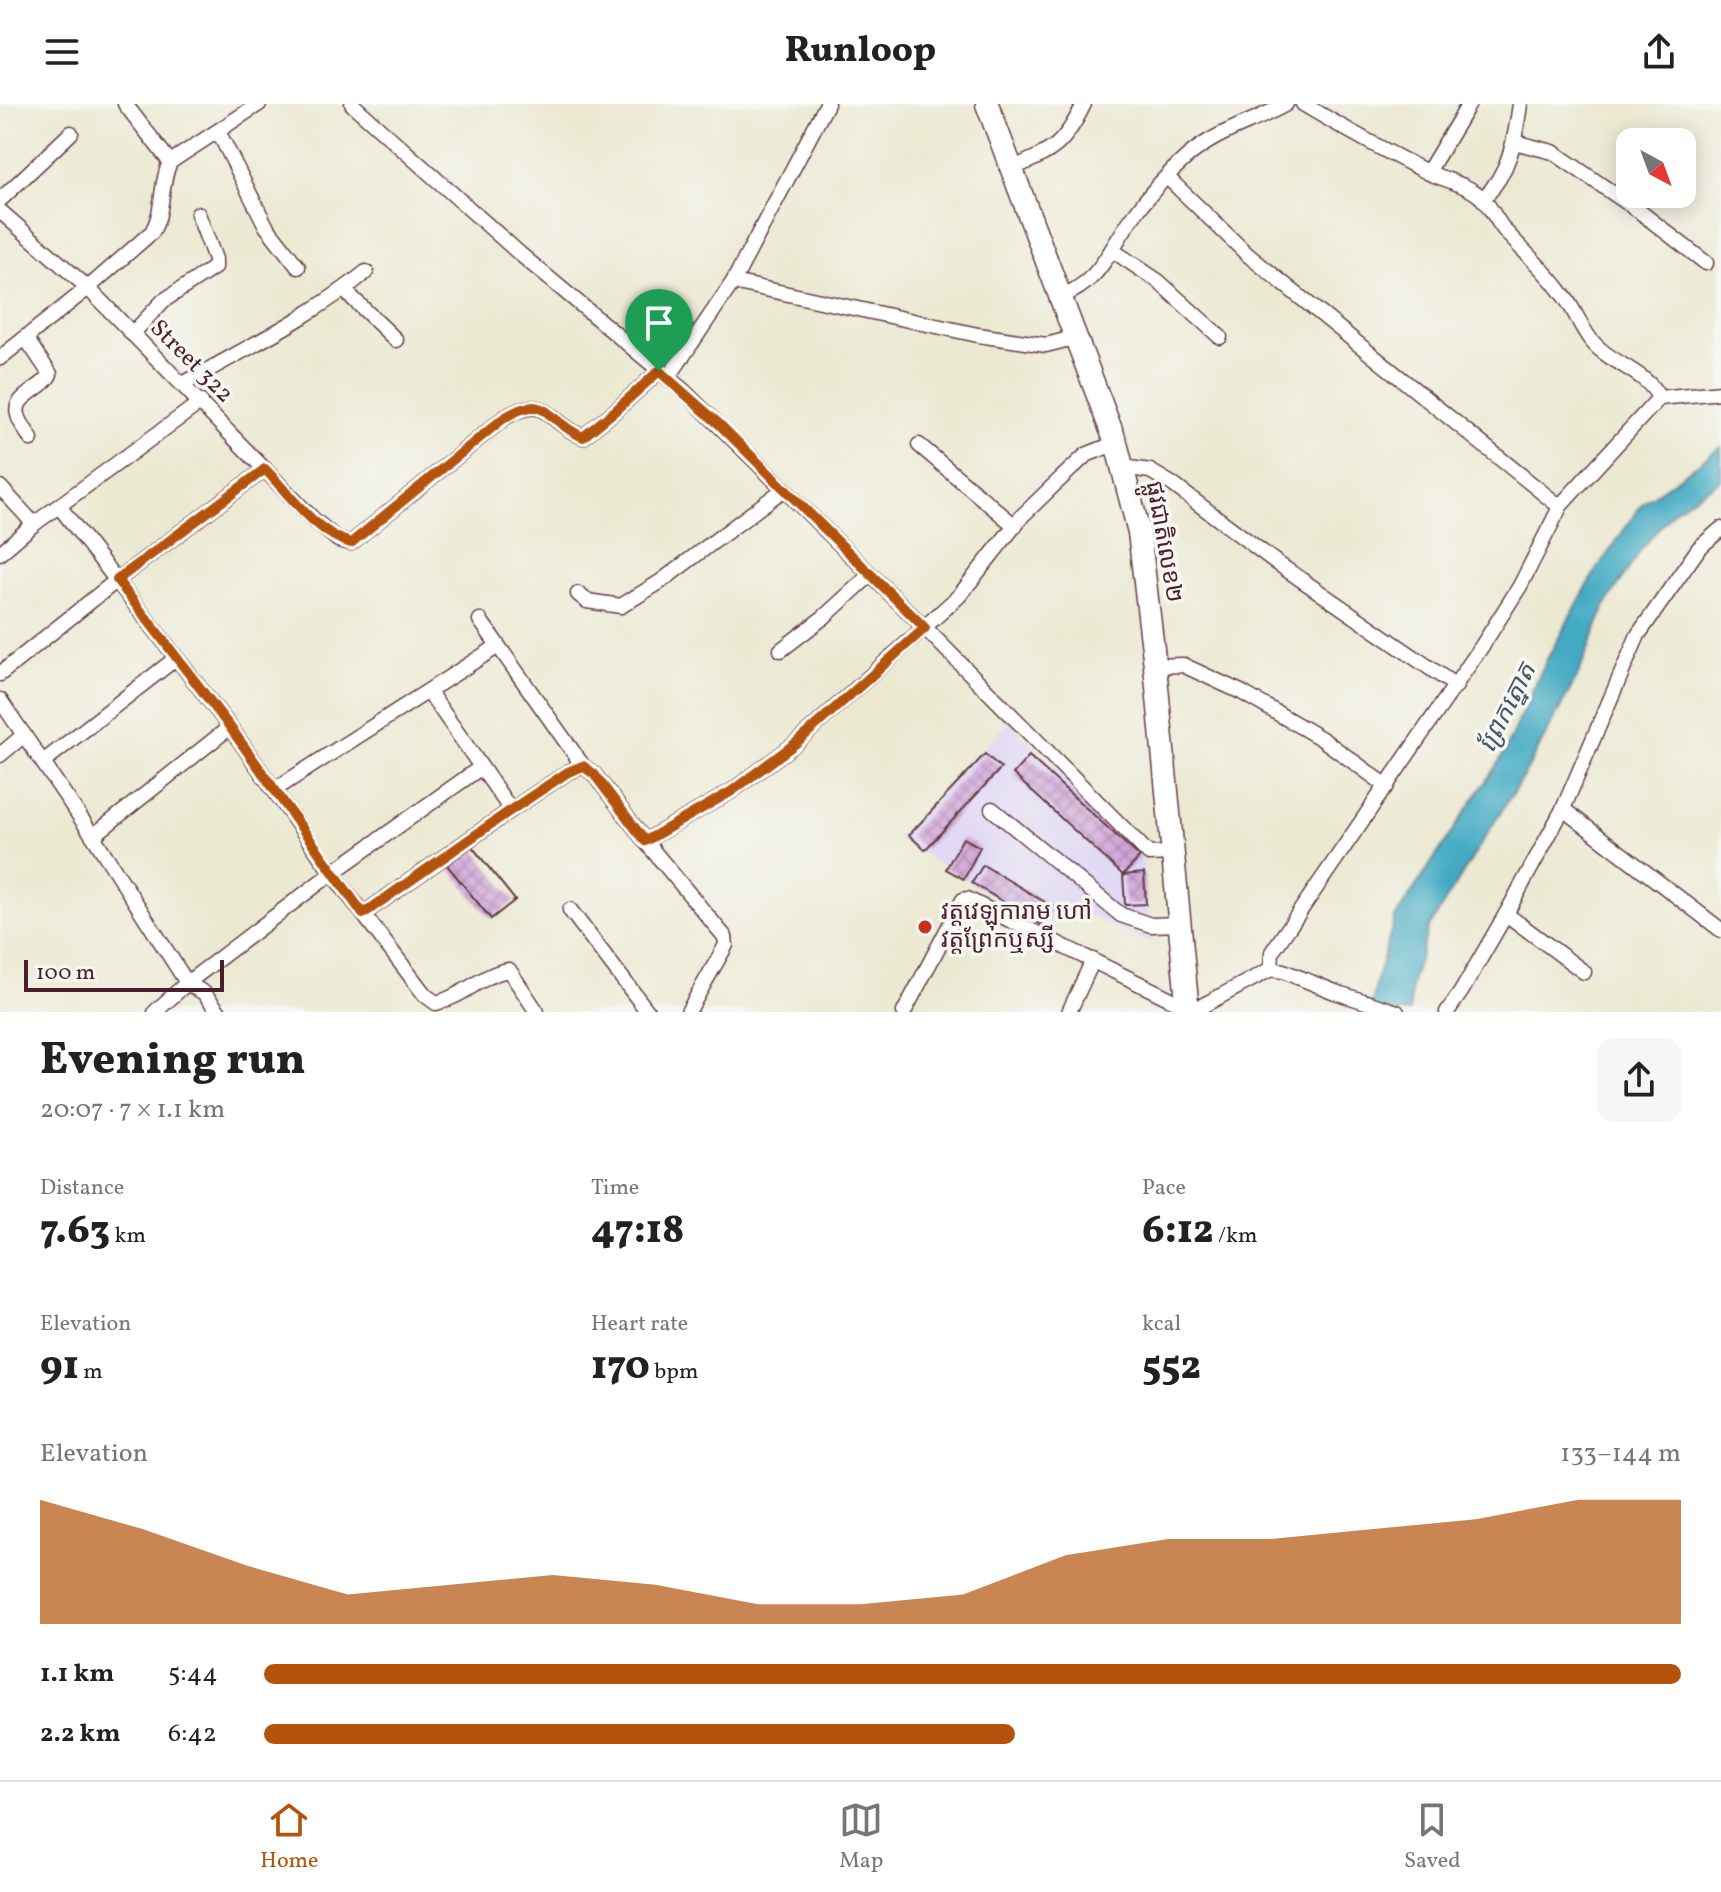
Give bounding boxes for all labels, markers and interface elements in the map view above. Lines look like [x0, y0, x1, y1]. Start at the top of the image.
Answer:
text: Runloop [785, 27, 936, 77]
icon: menu [40, 30, 84, 74]
icon: share [1637, 30, 1681, 74]
north arrow [1616, 128, 1696, 208]
map controls [1616, 128, 1696, 208]
pin [625, 289, 693, 371]
icon: arrive [637, 301, 681, 345]
street label: Street 322 [142, 313, 240, 411]
street label: ផ្លូវជាតិលេខ២ [1133, 479, 1190, 606]
water label: ព្រែកត្នោត [1470, 656, 1547, 759]
place label: វត្តវេឡុការាម ហៅ វត្តព្រែកឬស្សី [941, 896, 1092, 958]
marker: វត្តវេឡុការាម ហៅ វត្តព្រែកឬស្សី [916, 918, 934, 936]
scale bar [24, 956, 224, 992]
text: 100 m [36, 958, 95, 989]
text: Evening run [40, 1031, 306, 1092]
button: share [1597, 1038, 1681, 1122]
text: 20:07 · 7 × 1.1 km [40, 1092, 225, 1128]
text: Distance [40, 1173, 124, 1204]
text: Time [591, 1173, 639, 1204]
text: Pace [1142, 1173, 1186, 1204]
text: 7.63 [40, 1204, 110, 1260]
text: 47:18 [591, 1204, 685, 1260]
text: 6:12 [1142, 1204, 1214, 1260]
text: km [110, 1221, 146, 1252]
text: /km [1214, 1221, 1258, 1252]
text: Elevation [40, 1309, 131, 1340]
text: Heart rate [591, 1309, 688, 1340]
text: kcal [1142, 1309, 1181, 1340]
text: 91 [40, 1340, 79, 1396]
text: 170 [591, 1340, 650, 1396]
text: 552 [1142, 1340, 1201, 1396]
text: m [79, 1357, 103, 1388]
text: bpm [650, 1357, 698, 1388]
text: Elevation [40, 1436, 148, 1472]
text: 133–144 m [1560, 1436, 1681, 1472]
text: 1.1 km [40, 1656, 114, 1692]
text: 5:44 [168, 1656, 218, 1692]
text: 2.2 km [40, 1716, 121, 1752]
text: 6:42 [168, 1716, 217, 1752]
tab: Home [260, 1798, 319, 1877]
tab: Map [839, 1798, 883, 1877]
tab: Saved [1404, 1798, 1461, 1877]

